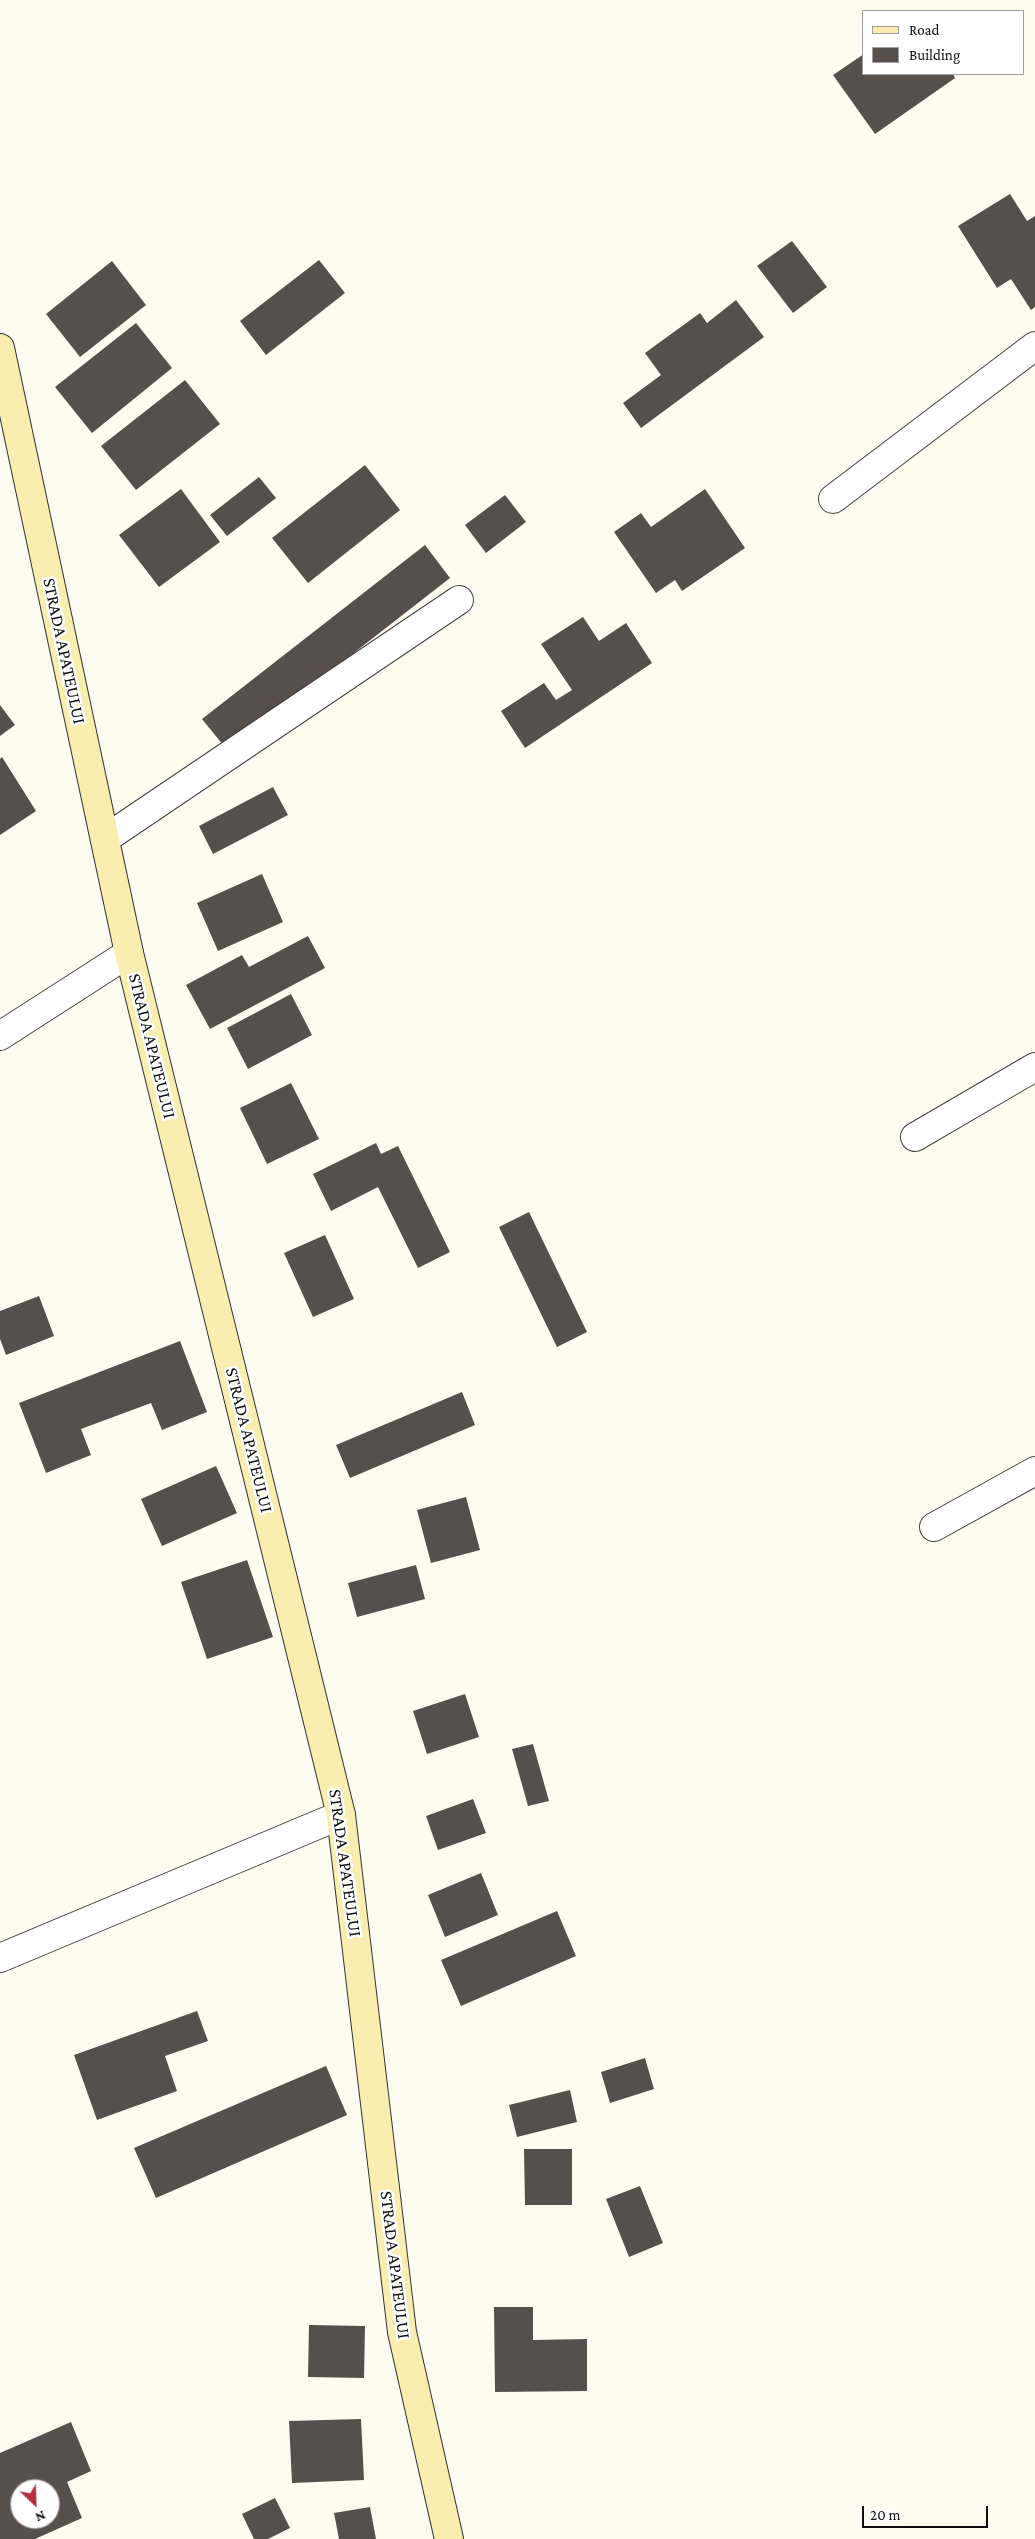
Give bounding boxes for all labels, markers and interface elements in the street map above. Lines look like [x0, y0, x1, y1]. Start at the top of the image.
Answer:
legend [862, 10, 1025, 75]
text: Road [909, 22, 939, 38]
text: Building [909, 47, 960, 63]
street label: STRADA APATEULUI [38, 576, 90, 726]
street label: STRADA APATEULUI [124, 971, 180, 1121]
street label: STRADA APATEULUI [221, 1365, 277, 1515]
street label: STRADA APATEULUI [324, 1788, 366, 1938]
street label: STRADA APATEULUI [375, 2190, 415, 2340]
north arrow [10, 2479, 60, 2529]
scale bar [865, 2496, 991, 2528]
text: 20 m [870, 2507, 901, 2523]
text: N [33, 2508, 48, 2526]

